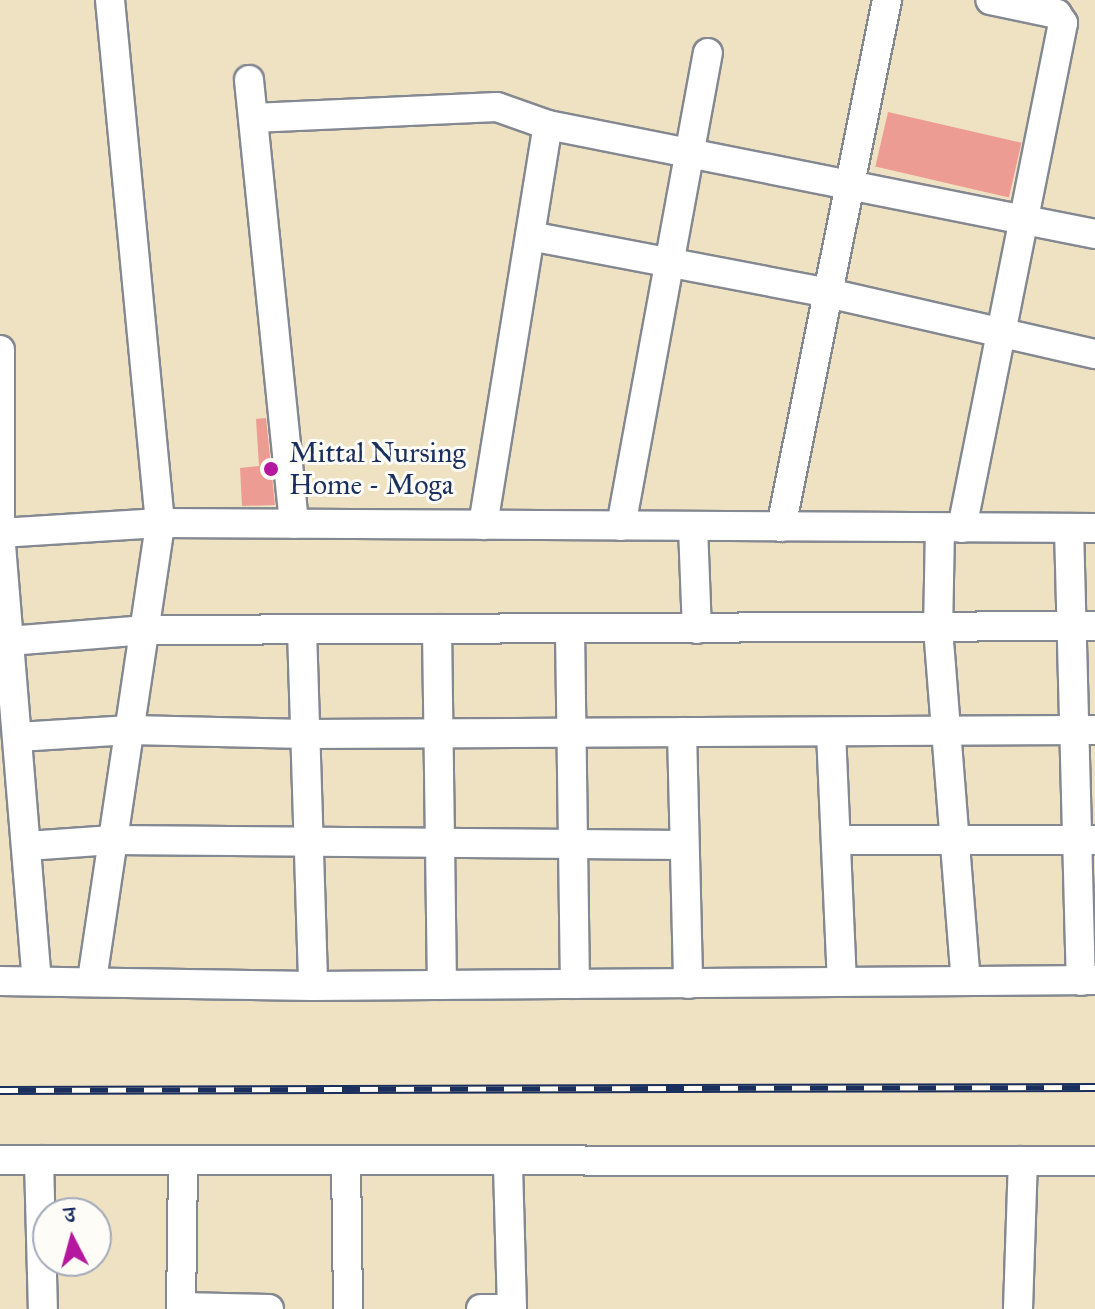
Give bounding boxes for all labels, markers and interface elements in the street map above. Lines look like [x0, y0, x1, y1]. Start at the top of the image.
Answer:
place label: Mittal Nursing Home - Moga [289, 436, 466, 502]
marker: Mittal Nursing Home - Moga [260, 458, 282, 480]
north arrow [32, 1197, 112, 1277]
text: उ [63, 1201, 77, 1229]

